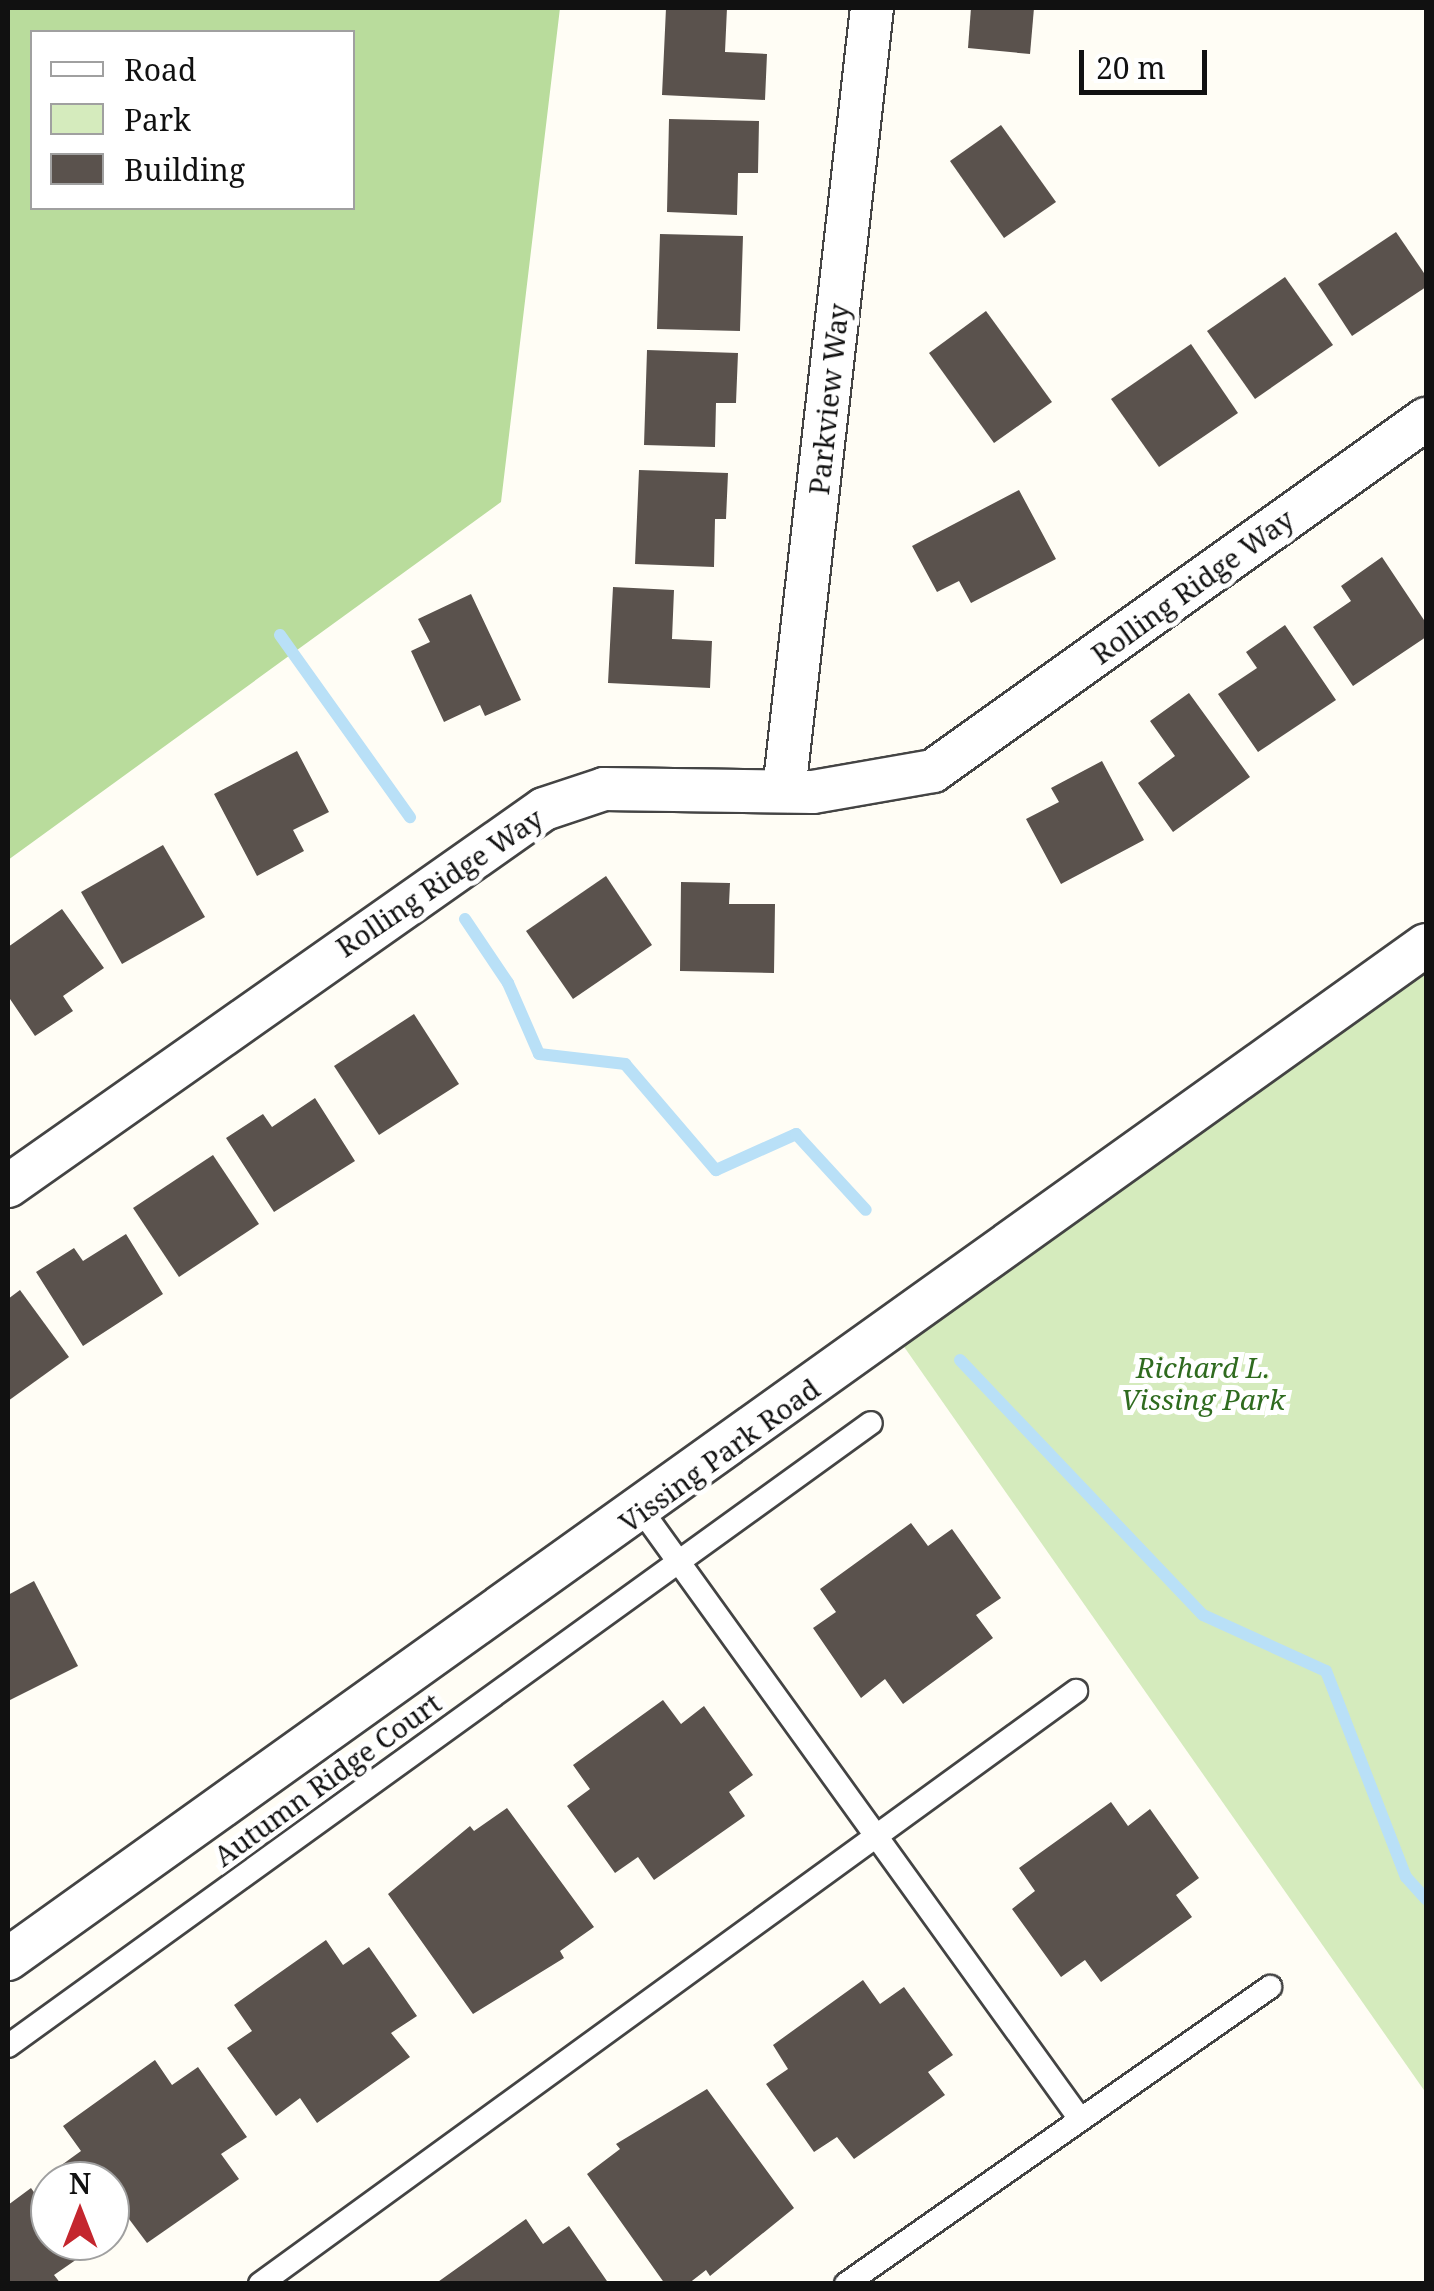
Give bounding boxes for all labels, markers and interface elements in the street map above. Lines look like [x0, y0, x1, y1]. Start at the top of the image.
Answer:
legend [30, 30, 355, 210]
scale bar [1084, 30, 1212, 92]
text: 20 m [1096, 47, 1166, 88]
text: Road [124, 49, 196, 90]
text: Park [124, 99, 191, 140]
text: Building [124, 149, 245, 190]
street label: Parkview Way [801, 302, 855, 496]
street label: Rolling Ridge Way [1084, 501, 1300, 671]
street label: Rolling Ridge Way [330, 801, 548, 963]
park label: Richard L. Vissing Park [1121, 1350, 1285, 1416]
street label: Vissing Park Road [612, 1371, 826, 1539]
street label: Autumn Ridge Court [207, 1685, 447, 1873]
north arrow [30, 2161, 130, 2261]
text: N [69, 2164, 91, 2202]

